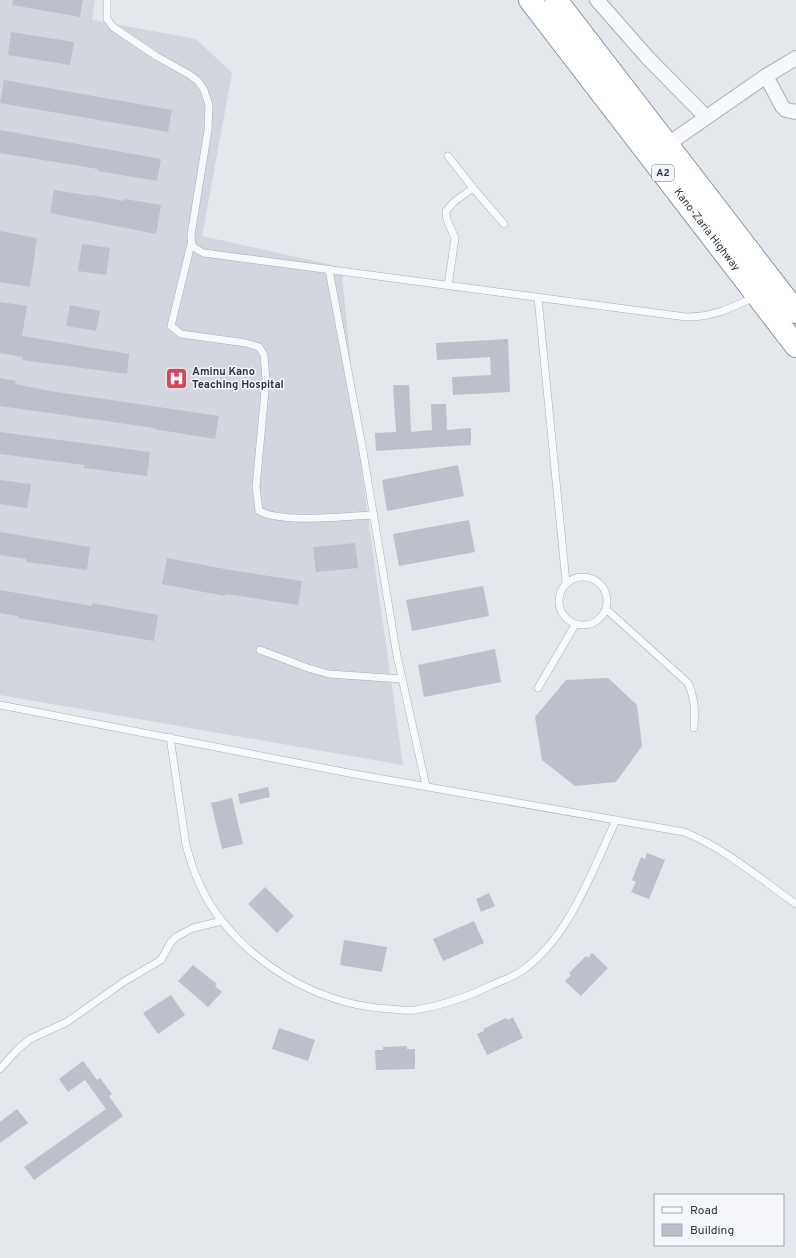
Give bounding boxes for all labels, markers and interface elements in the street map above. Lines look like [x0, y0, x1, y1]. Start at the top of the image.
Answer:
road number: A2 [652, 165, 674, 181]
street label: Kano-Zaria Highway [671, 186, 743, 274]
hospital icon: Aminu Kano Teaching Hospital [163, 365, 189, 391]
place label: Aminu Kano Teaching Hospital [192, 365, 284, 392]
legend [654, 1194, 784, 1246]
text: Road [690, 1203, 718, 1219]
text: Building [690, 1223, 734, 1239]

